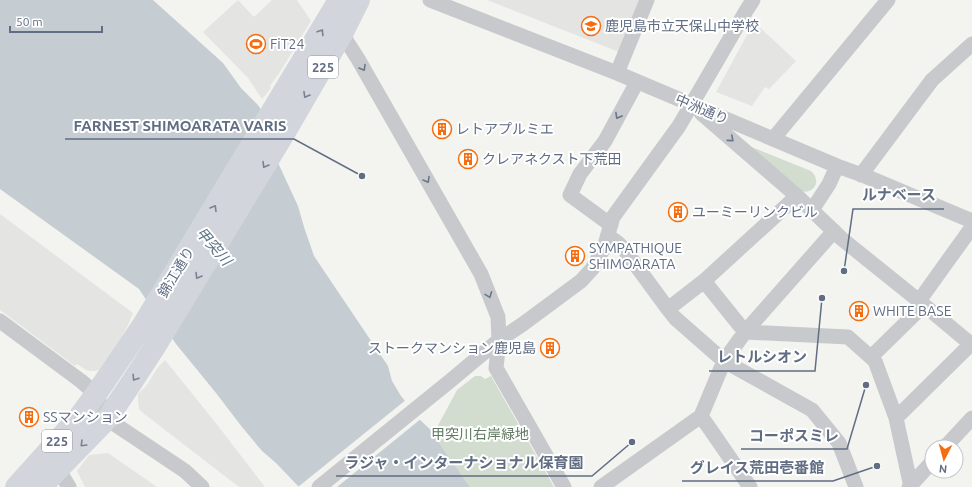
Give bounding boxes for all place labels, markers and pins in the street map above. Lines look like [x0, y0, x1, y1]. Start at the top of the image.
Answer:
school or university icon: 鹿児島市立天保山中学校 [580, 15, 602, 37]
place label: 鹿児島市立天保山中学校 [605, 18, 759, 34]
sports icon: FiT24 [245, 33, 267, 55]
place label: FiT24 [270, 36, 304, 52]
callout: FARNEST SHIMOARATA VARIS [65, 112, 294, 139]
building icon: レトアプルミエ [431, 118, 453, 140]
place label: レトアプルミエ [456, 121, 554, 137]
building icon: クレアネクスト下荒田 [457, 148, 479, 170]
place label: クレアネクスト下荒田 [482, 151, 622, 167]
callout: ルナベース [853, 182, 944, 209]
building icon: ユーミーリンクビル [667, 201, 689, 223]
place label: ユーミーリンクビル [692, 204, 818, 220]
place label: SYMPATHIQUE SHIMOARATA [589, 240, 682, 272]
building icon: SYMPATHIQUE SHIMOARATA [564, 245, 586, 267]
building icon: WHITE BASE [848, 300, 870, 322]
place label: WHITE BASE [873, 303, 952, 319]
building icon: ストークマンション鹿児島 [539, 337, 561, 359]
place label: ストークマンション鹿児島 [368, 340, 536, 356]
callout: レトルシオン [709, 344, 815, 371]
building icon: SSマンション [18, 406, 40, 428]
place label: SSマンション [43, 409, 128, 425]
callout: コーポスミレ [741, 422, 847, 449]
callout: ラジャ・インターナショナル保育園 [336, 449, 592, 476]
callout: グレイス荒田壱番館 [682, 454, 833, 481]

